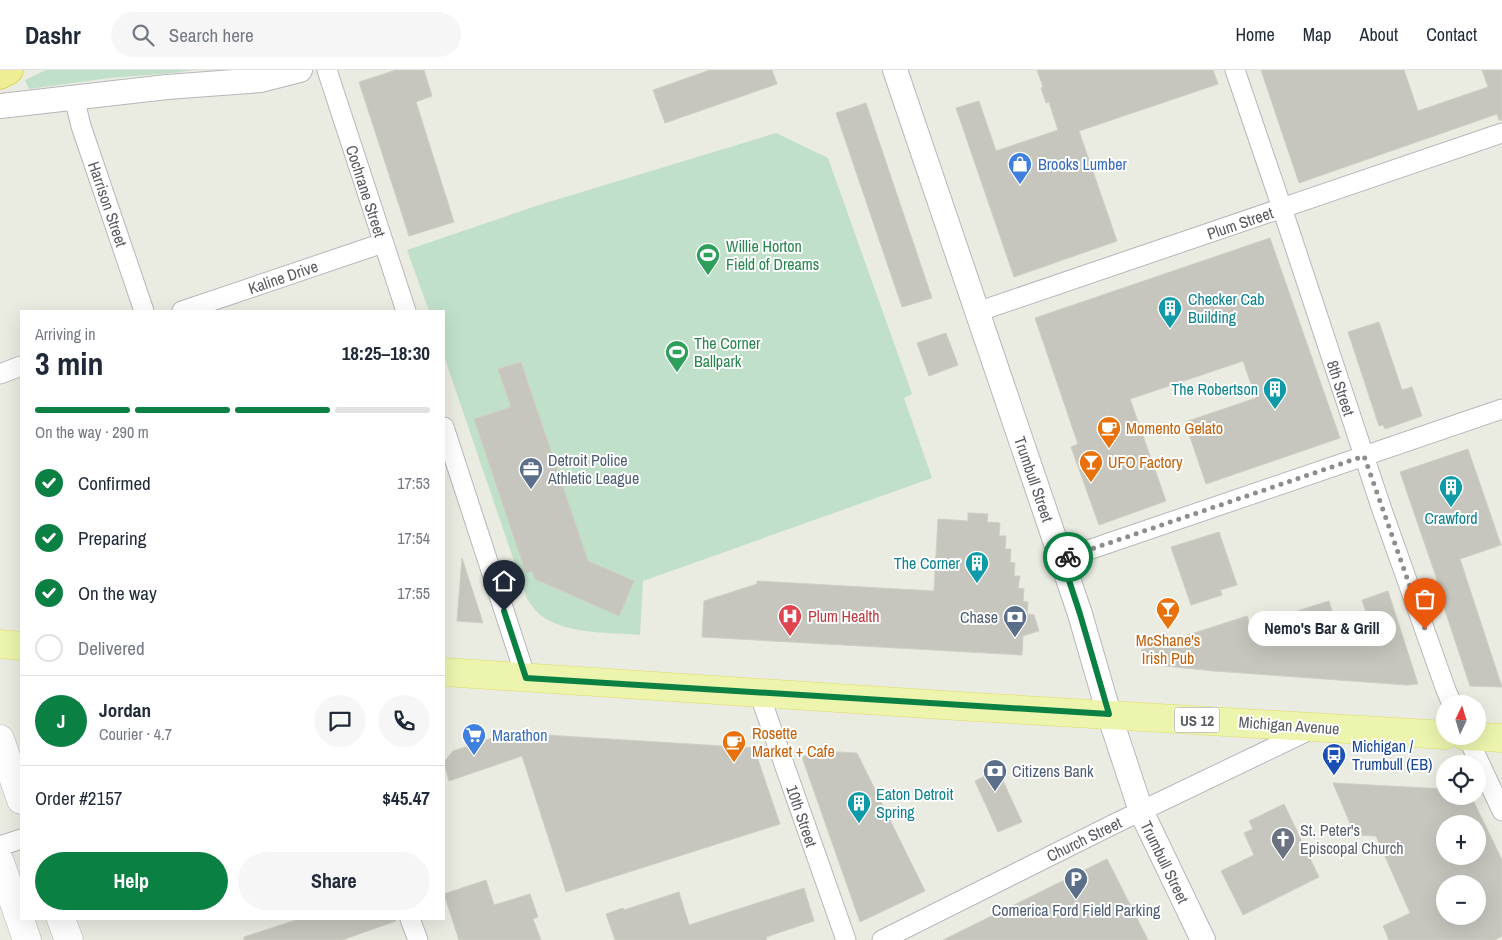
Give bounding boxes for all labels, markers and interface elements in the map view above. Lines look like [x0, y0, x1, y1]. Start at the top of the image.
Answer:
search box [111, 12, 461, 57]
text: Dashr [25, 19, 81, 51]
icon: search [129, 21, 157, 49]
text: Search here [169, 22, 254, 48]
text: Home [1235, 22, 1275, 47]
text: Map [1303, 22, 1332, 47]
text: About [1360, 22, 1398, 47]
text: Contact [1426, 22, 1477, 47]
street label: Cochrane Street [341, 142, 391, 240]
shop icon: Brooks Lumber [1007, 151, 1033, 185]
place label: Brooks Lumber [1038, 153, 1128, 175]
street label: Harrison Street [83, 158, 133, 250]
street label: Plum Street [1204, 201, 1276, 245]
place label: Willie Horton Field of Dreams [726, 235, 819, 275]
sports icon: Willie Horton Field of Dreams [695, 242, 721, 276]
street label: Kaline Drive [245, 255, 321, 299]
place label: Checker Cab Building [1188, 288, 1265, 328]
building icon: Checker Cab Building [1157, 295, 1183, 329]
text: Arriving in [35, 323, 96, 345]
place label: The Corner Ballpark [694, 332, 761, 372]
sports icon: The Corner Ballpark [664, 339, 690, 373]
text: 18:25–18:30 [342, 340, 430, 366]
text: 3 min [35, 342, 104, 385]
street label: 8th Street [1322, 358, 1360, 419]
building icon: The Robertson [1262, 376, 1288, 410]
place label: The Robertson [1171, 378, 1258, 400]
cafe icon: Momento Gelato [1096, 415, 1122, 449]
place label: Momento Gelato [1126, 417, 1223, 439]
text: On the way · 290 m [35, 421, 149, 443]
street label: Trumbull Street [1009, 433, 1059, 525]
place label: Detroit Police Athletic League [547, 449, 639, 489]
bar icon: UFO Factory [1078, 449, 1104, 483]
place label: UFO Factory [1108, 451, 1183, 473]
office icon: Detroit Police Athletic League [518, 456, 544, 490]
icon: check [35, 469, 63, 497]
text: Confirmed [78, 470, 151, 496]
text: 17:53 [397, 472, 430, 494]
building icon: Crawford [1438, 474, 1464, 508]
place label: Crawford [1424, 507, 1478, 529]
icon: check [35, 524, 63, 552]
text: Preparing [78, 525, 146, 551]
text: 17:54 [397, 527, 430, 549]
courier [1043, 532, 1093, 582]
icon: bike [1054, 543, 1082, 571]
building icon: The Corner [964, 550, 990, 584]
place label: The Corner [894, 552, 961, 574]
pin [483, 560, 525, 611]
icon: home [490, 567, 518, 595]
pin [1404, 578, 1446, 629]
icon: check [35, 579, 63, 607]
text: On the way [78, 580, 157, 606]
text: 17:55 [397, 582, 430, 604]
icon: bag [1411, 585, 1439, 613]
bar icon: McShane's Irish Pub [1155, 596, 1181, 630]
hospital icon: Plum Health [777, 603, 803, 637]
bank icon: Chase [1002, 604, 1028, 638]
place label: Plum Health [808, 605, 879, 627]
place label: Chase [960, 606, 998, 628]
callout: Nemo's Bar & Grill [1248, 612, 1395, 646]
text: Nemo's Bar & Grill [1264, 617, 1380, 639]
place label: McShane's Irish Pub [1136, 629, 1200, 669]
text: Delivered [78, 635, 145, 661]
button: chat [314, 695, 366, 747]
button: phone [378, 695, 430, 747]
north arrow [1436, 695, 1486, 745]
map controls [1436, 695, 1486, 925]
text: Jordan [99, 697, 151, 723]
text: J [57, 708, 65, 734]
road number: US 12 [1174, 708, 1220, 732]
street label: Michigan Avenue [1238, 710, 1340, 740]
supermarket icon: Marathon [461, 722, 487, 756]
place label: Rosette Market + Cafe [752, 722, 835, 762]
text: Courier · 4.7 [99, 723, 172, 745]
place label: Marathon [492, 724, 547, 746]
cafe icon: Rosette Market + Cafe [721, 729, 747, 763]
place label: Michigan / Trumbull (EB) [1352, 735, 1432, 775]
bus stop icon: Michigan / Trumbull (EB) [1321, 742, 1347, 776]
button: locate [1436, 755, 1486, 805]
bank icon: Citizens Bank [982, 758, 1008, 792]
place label: Citizens Bank [1012, 760, 1094, 782]
street label: 10th Street [781, 782, 823, 850]
place label: Eaton Detroit Spring [876, 783, 954, 823]
text: Order #2157 [35, 785, 122, 811]
text: $45.47 [382, 785, 430, 811]
building icon: Eaton Detroit Spring [846, 790, 872, 824]
street label: Church Street [1043, 811, 1126, 867]
button: + [1436, 815, 1486, 865]
street label: Trumbull Street [1136, 817, 1195, 907]
place label: St. Peter's Episcopal Church [1300, 819, 1404, 859]
church icon: St. Peter's Episcopal Church [1270, 826, 1296, 860]
button: Help [35, 852, 228, 910]
button: Share [238, 852, 430, 910]
parking icon: Comerica Ford Field Parking [1063, 866, 1089, 900]
button: − [1436, 875, 1486, 925]
place label: Comerica Ford Field Parking [992, 899, 1161, 921]

